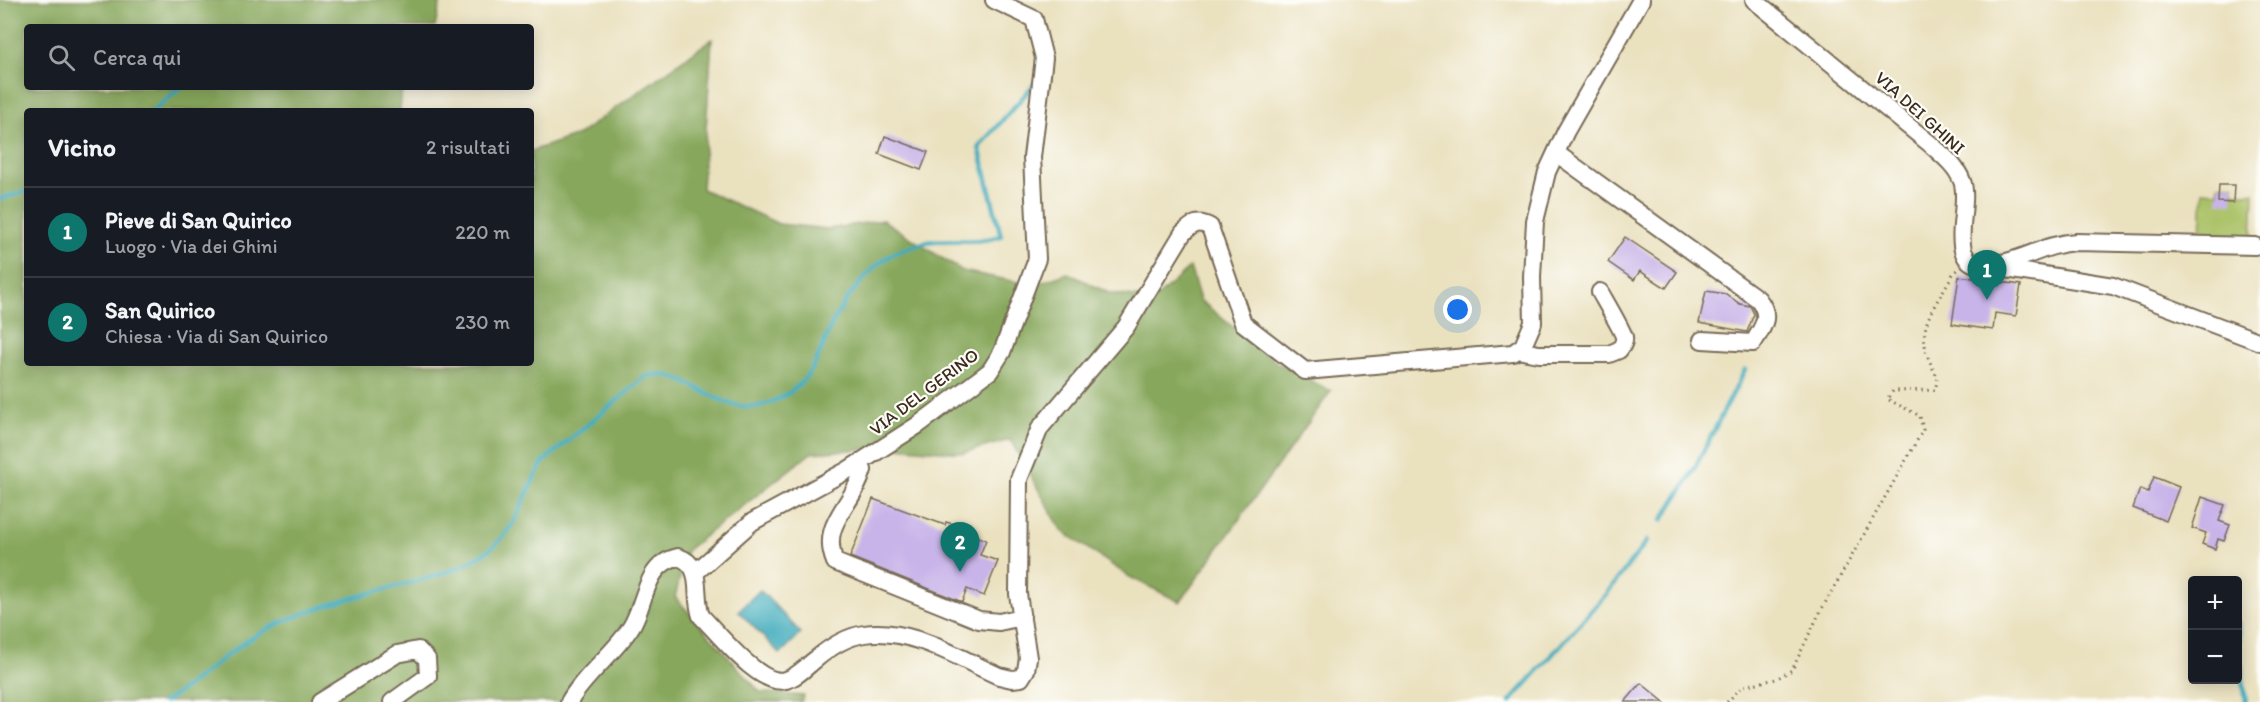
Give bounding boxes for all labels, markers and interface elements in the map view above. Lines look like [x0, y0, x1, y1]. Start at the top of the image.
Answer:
search box [24, 24, 534, 90]
icon: search [45, 41, 78, 74]
text: Cerca qui [93, 44, 181, 71]
street label: VIA DEI GHINI [1870, 67, 1970, 159]
text: Vicino [48, 131, 116, 163]
text: 2 risultati [426, 135, 510, 159]
text: Pieve di San Quirico [105, 207, 292, 234]
text: 1 [63, 220, 72, 244]
text: 220 m [455, 220, 510, 244]
text: Luogo · Via dei Ghini [105, 234, 277, 258]
pin: 1 [1968, 250, 2006, 300]
your location [1443, 295, 1472, 324]
text: San Quirico [105, 297, 215, 324]
text: 2 [62, 310, 73, 334]
text: 230 m [455, 310, 510, 334]
text: Chiesa · Via di San Quirico [105, 324, 328, 348]
street label: VIA DEL GERINO [865, 344, 983, 440]
pin: 2 [940, 522, 980, 572]
map controls [2188, 576, 2242, 684]
button: + [2188, 576, 2242, 630]
button: − [2188, 630, 2242, 684]

